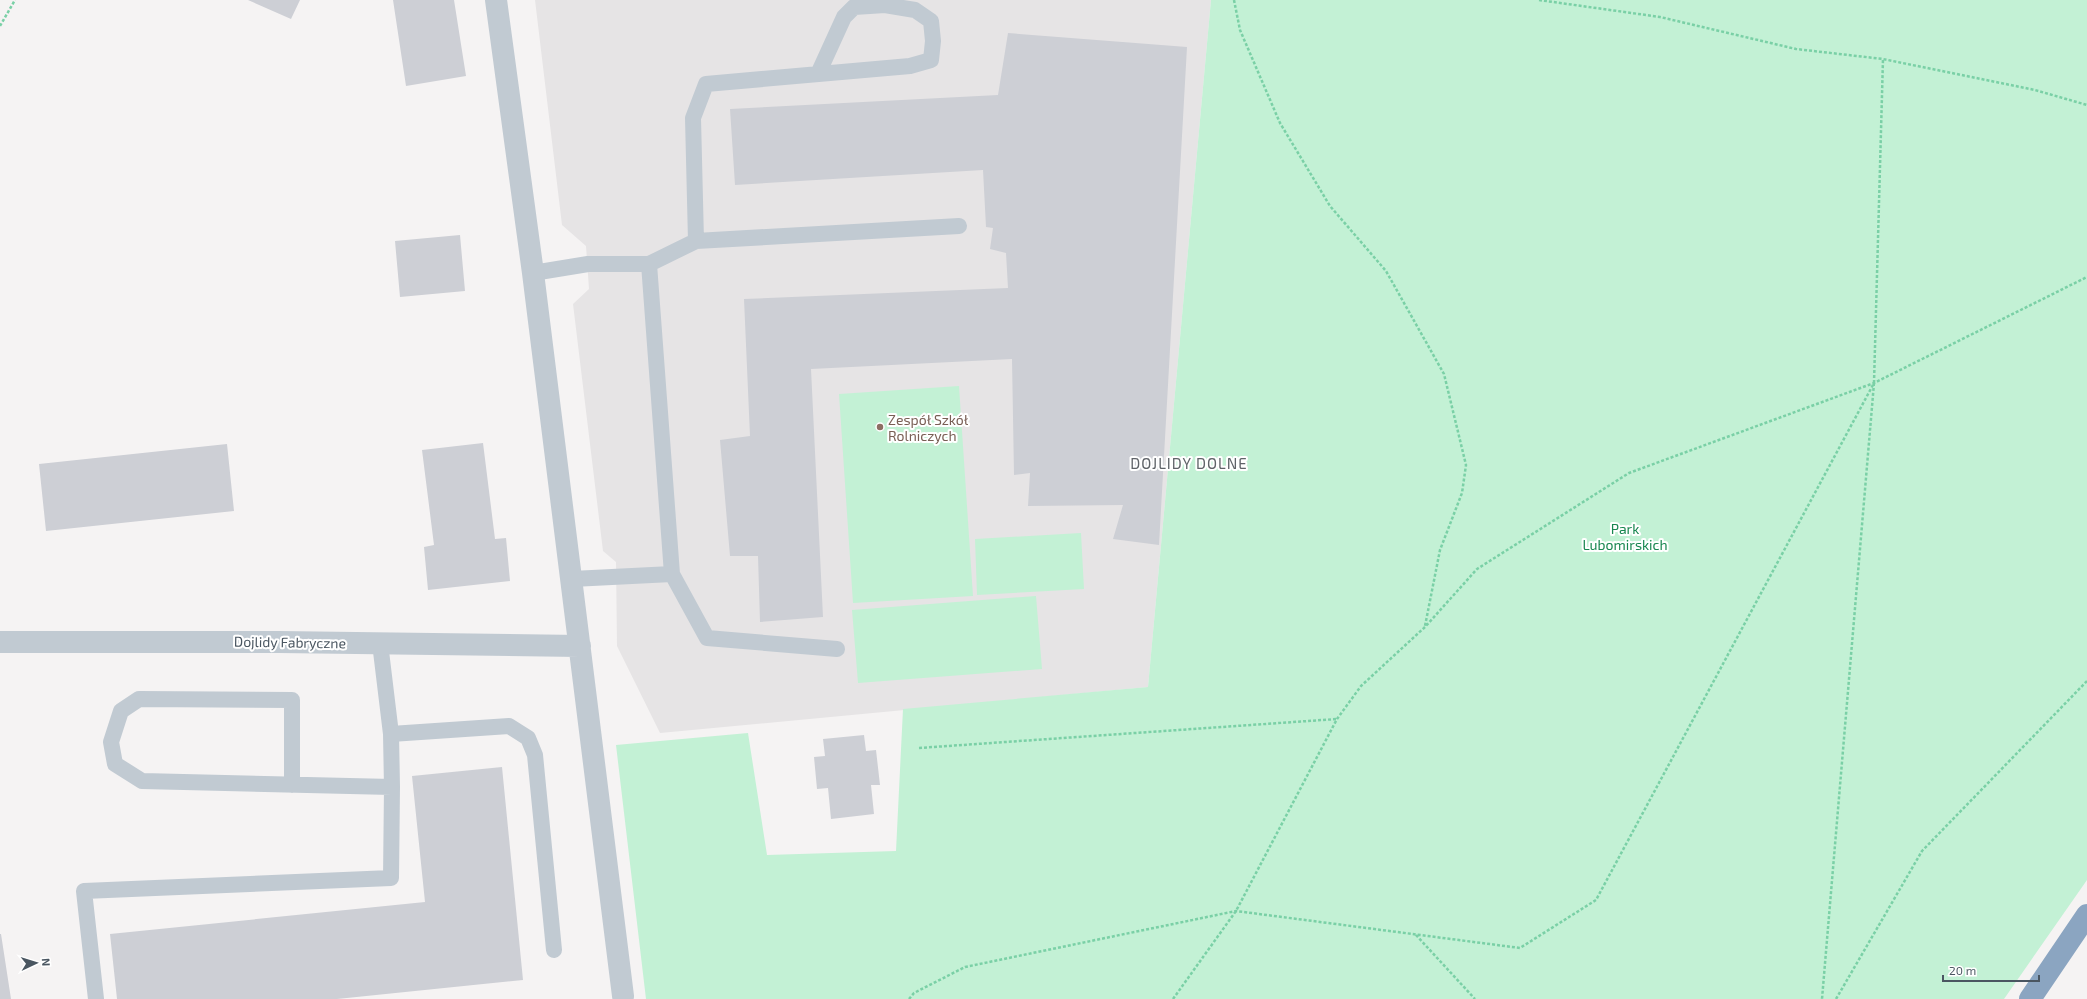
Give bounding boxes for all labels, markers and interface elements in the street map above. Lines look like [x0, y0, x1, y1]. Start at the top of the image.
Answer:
place label: Zespół Szkół Rolniczych [888, 411, 969, 444]
marker: Zespół Szkół Rolniczych [875, 422, 885, 432]
district label: DOJLIDY DOLNE [1130, 454, 1248, 472]
park label: Park Lubomirskich [1582, 520, 1668, 553]
street label: Dojlidy Fabryczne [234, 633, 346, 651]
north arrow [16, 943, 56, 983]
scale bar [1943, 957, 2039, 983]
text: N [40, 958, 53, 967]
text: 20 m [1949, 963, 1976, 977]

